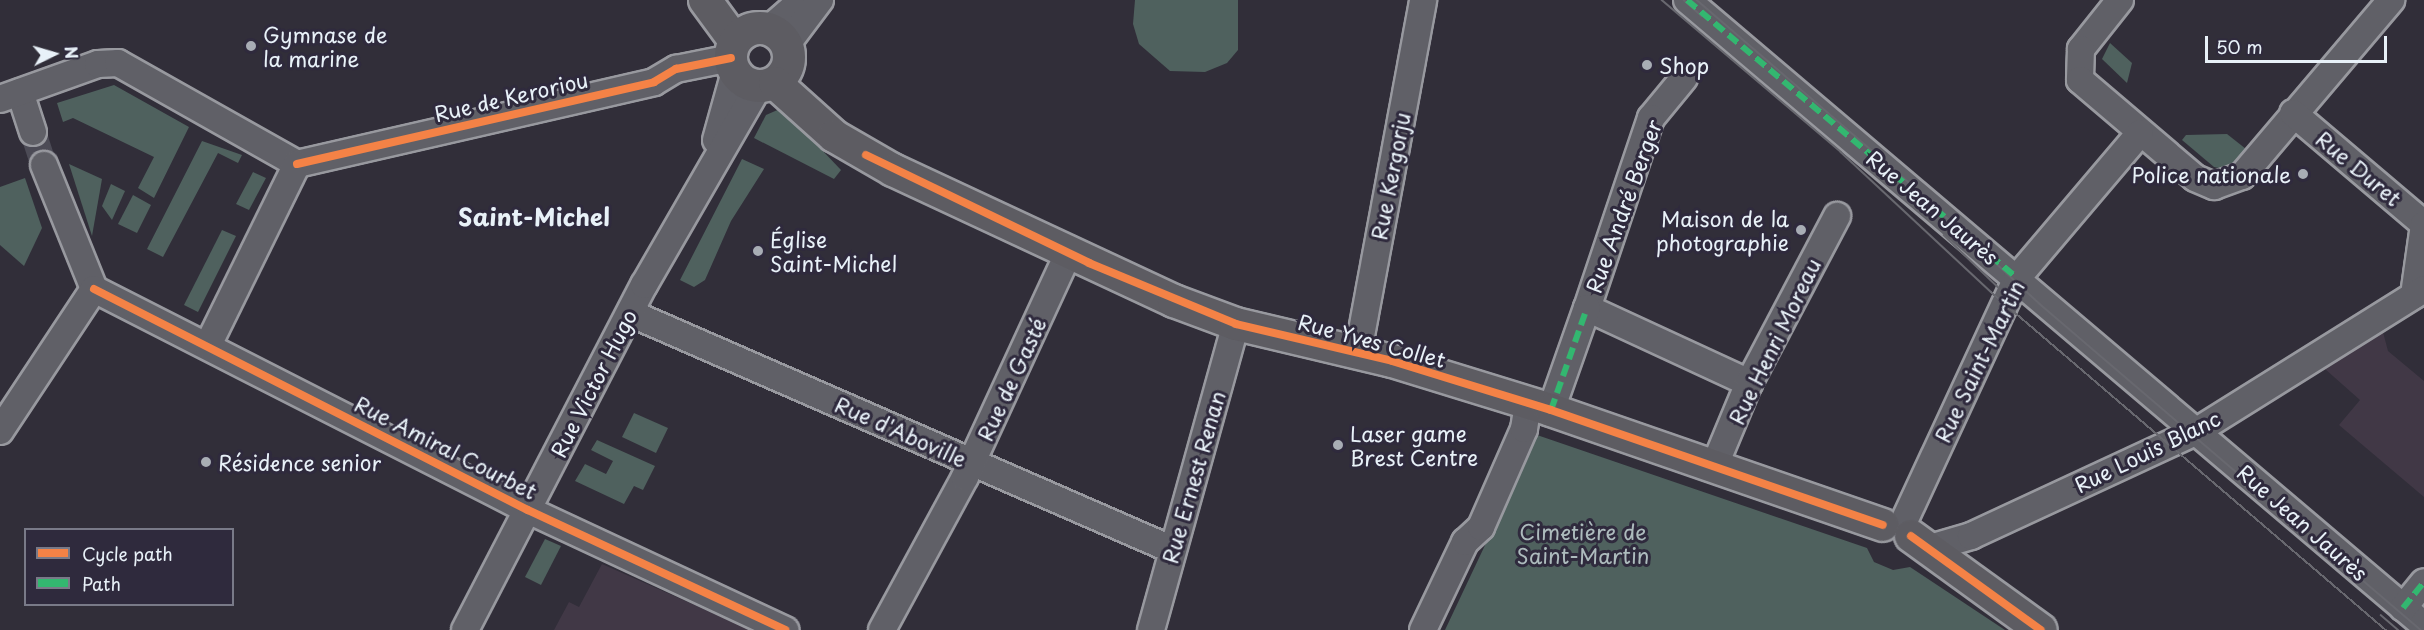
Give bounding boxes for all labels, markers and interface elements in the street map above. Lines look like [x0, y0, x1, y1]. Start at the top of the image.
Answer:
place label: Gymnase de la marine [263, 21, 388, 71]
north arrow [24, 24, 84, 84]
scale bar [2208, 24, 2390, 62]
text: 50 m [2216, 33, 2263, 60]
marker: Gymnase de la marine [244, 39, 258, 53]
text: N [59, 45, 84, 60]
place label: Shop [1659, 52, 1709, 78]
marker: Shop [1640, 58, 1654, 72]
street label: Rue de Keroriou [430, 66, 592, 126]
street label: Rue Kergorju [1365, 110, 1415, 242]
street label: Rue André Berger [1580, 115, 1666, 297]
street label: Rue Duret [2311, 125, 2407, 211]
street label: Rue Jean Jaurès [1861, 144, 2005, 270]
place label: Police nationale [2132, 161, 2291, 187]
marker: Police nationale [2296, 167, 2310, 181]
district label: Saint-Michel [458, 203, 610, 231]
place label: Maison de la photographie [1656, 205, 1789, 255]
marker: Maison de la photographie [1794, 223, 1808, 237]
place label: Église Saint-Michel [770, 226, 897, 276]
marker: Église Saint-Michel [751, 244, 765, 258]
street label: Rue Henri Moreau [1722, 252, 1826, 430]
street label: Rue Saint-Martin [1929, 275, 2029, 447]
street label: Rue Victor Hugo [544, 303, 642, 463]
street label: Rue Yves Collet [1294, 308, 1450, 372]
street label: Rue de Gasté [971, 312, 1051, 446]
street label: Rue Ernest Renan [1156, 387, 1230, 567]
street label: Rue Amiral Courbet [350, 390, 542, 504]
street label: Rue d'Aboville [831, 390, 971, 472]
street label: Rue Louis Blanc [2069, 404, 2225, 498]
place label: Laser game Brest Centre [1350, 420, 1479, 470]
marker: Laser game Brest Centre [1331, 438, 1345, 452]
place label: Résidence senior [218, 449, 383, 475]
marker: Résidence senior [199, 455, 213, 469]
street label: Rue Jean Jaurès [2232, 458, 2374, 586]
park label: Cimetière de Saint-Martin [1517, 518, 1649, 568]
legend [24, 528, 234, 606]
text: Cycle path [82, 540, 173, 567]
text: Path [82, 570, 121, 597]

